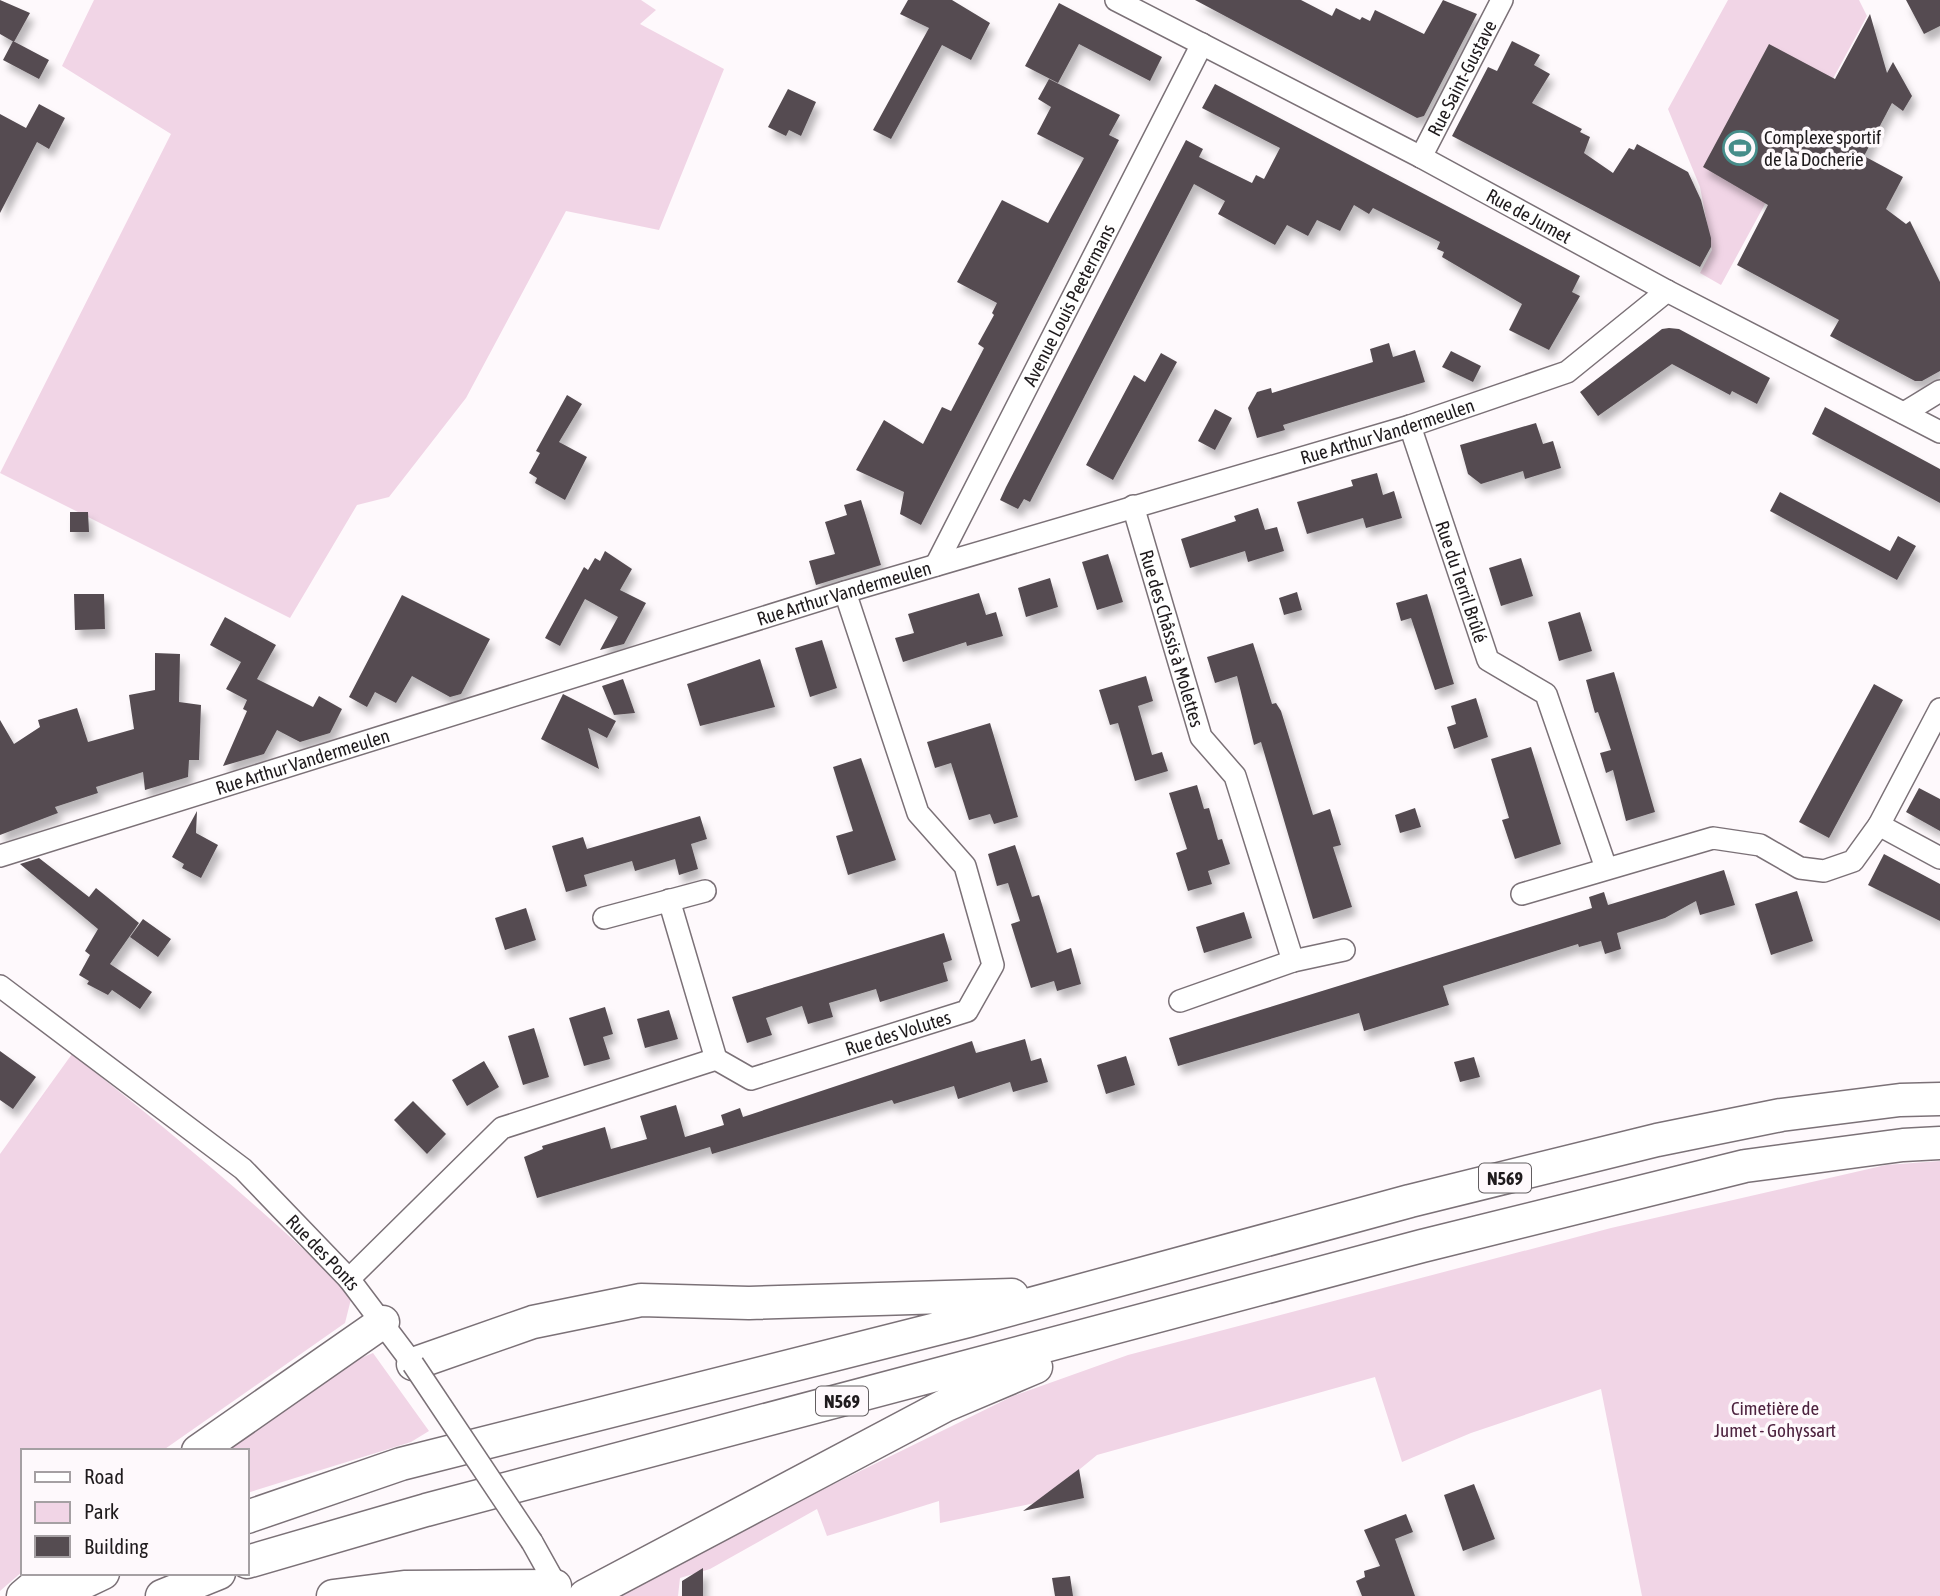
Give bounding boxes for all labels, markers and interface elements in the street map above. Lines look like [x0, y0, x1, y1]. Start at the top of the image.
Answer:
street label: Rue Saint-Gustave [1423, 16, 1501, 139]
place label: Complexe sportif de la Docherie [1764, 126, 1881, 170]
sports icon: Complexe sportif de la Docherie [1721, 129, 1759, 167]
street label: Rue de Jumet [1483, 184, 1575, 248]
street label: Avenue Louis Peetermans [1018, 220, 1119, 390]
street label: Rue Arthur Vandermeulen [1298, 394, 1477, 469]
street label: Rue du Terril Brûlé [1431, 518, 1492, 645]
street label: Rue des Châssis à Molettes [1136, 547, 1209, 730]
street label: Rue Arthur Vandermeulen [754, 556, 934, 630]
street label: Rue Arthur Vandermeulen [213, 724, 392, 799]
street label: Rue des Volutes [842, 1006, 954, 1060]
road number: N569 [1479, 1163, 1531, 1192]
street label: Rue des Ponts [282, 1210, 365, 1295]
road number: N569 [816, 1386, 868, 1416]
park label: Cimetière de Jumet - Gohyssart [1714, 1397, 1836, 1441]
legend [21, 1449, 248, 1575]
text: Road [84, 1464, 124, 1488]
text: Park [84, 1499, 119, 1523]
text: Building [84, 1534, 148, 1558]

